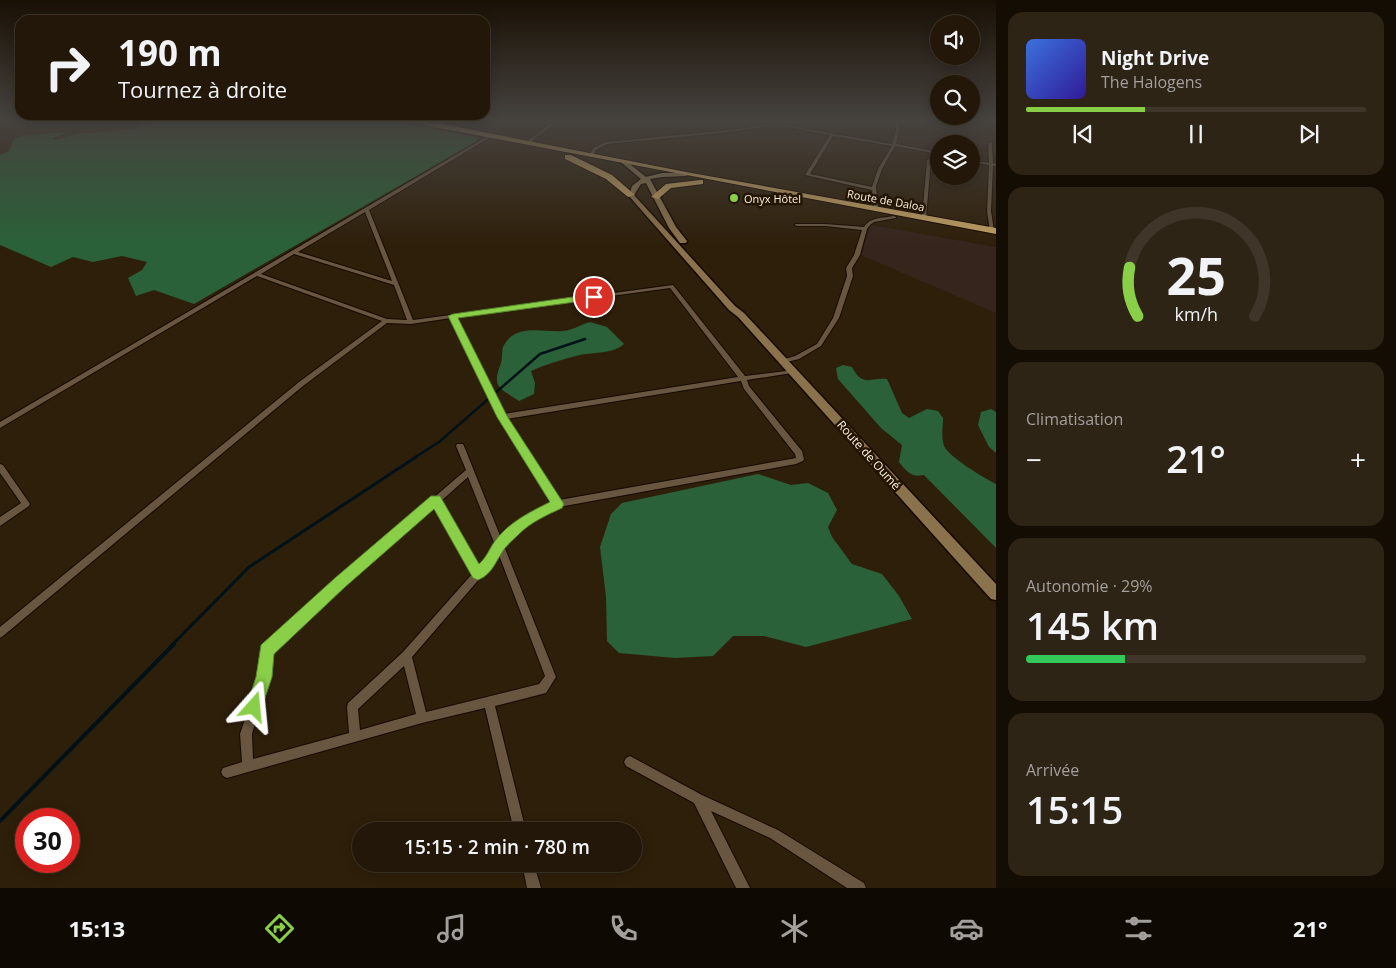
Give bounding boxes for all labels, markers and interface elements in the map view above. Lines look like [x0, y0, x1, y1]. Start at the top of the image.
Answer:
map controls [930, 15, 980, 185]
button: sound [930, 15, 980, 65]
text: 190 m [118, 29, 222, 76]
icon: right [35, 35, 100, 100]
text: Night Drive [1101, 45, 1209, 71]
text: The Halogens [1101, 71, 1202, 93]
text: Tournez à droite [118, 74, 287, 104]
button: search [930, 75, 980, 125]
icon: previous [1069, 120, 1097, 148]
icon: pause [1182, 120, 1210, 148]
icon: next [1295, 120, 1323, 148]
button: layers [930, 135, 980, 185]
street label: Route de Daloa [846, 186, 926, 214]
place label: Onyx Hôtel [744, 191, 801, 206]
marker: Onyx Hôtel [728, 192, 740, 204]
text: 25 [1166, 239, 1226, 310]
pin [573, 276, 615, 318]
icon: arrive [580, 283, 608, 311]
text: km/h [1174, 302, 1218, 326]
text: Climatisation [1026, 408, 1123, 430]
street label: Route de Oumé [833, 417, 905, 494]
text: 21° [1166, 432, 1226, 484]
text: − [1026, 440, 1042, 478]
text: + [1350, 440, 1366, 478]
text: Autonomie · 29% [1026, 575, 1153, 597]
text: 145 km [1026, 599, 1159, 651]
position arrow [227, 680, 279, 732]
text: Arrivée [1026, 759, 1079, 781]
text: 15:15 [1026, 783, 1123, 835]
speed limit sign: 30 [15, 808, 80, 873]
text: 15:15 · 2 min · 780 m [404, 834, 590, 860]
icon: directions [262, 911, 297, 946]
icon: music [434, 911, 469, 946]
icon: phone [606, 911, 641, 946]
icon: climate [777, 911, 812, 946]
icon: car [949, 911, 984, 946]
icon: filters [1121, 911, 1156, 946]
text: 15:13 [68, 913, 125, 943]
text: 21° [1293, 913, 1328, 943]

